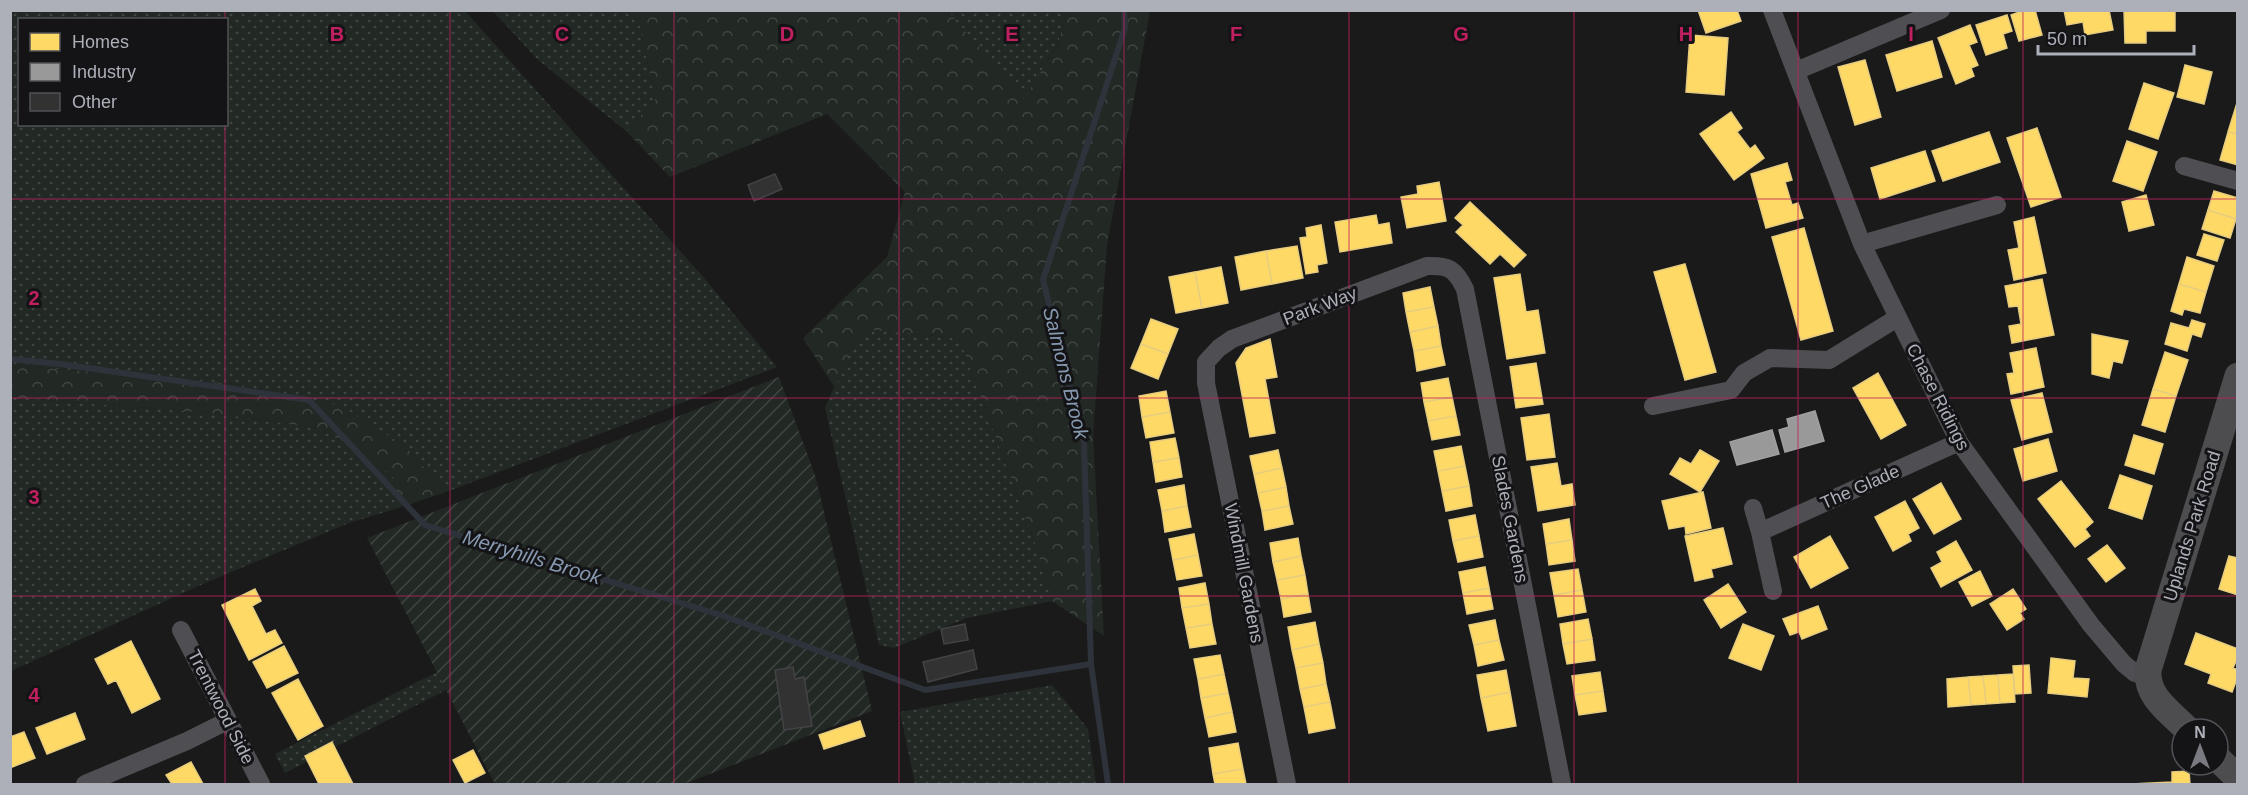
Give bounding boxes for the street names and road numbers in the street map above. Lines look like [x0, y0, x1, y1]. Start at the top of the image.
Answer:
street label: Park Way [1280, 283, 1360, 329]
street label: Chase Ridings [1903, 340, 1973, 454]
street label: Uplands Park Road [2160, 448, 2224, 604]
street label: Slades Gardens [1488, 454, 1532, 584]
street label: The Glade [1818, 461, 1902, 513]
street label: Windmill Gardens [1221, 501, 1267, 645]
street label: Trentwood Side [184, 647, 258, 767]

